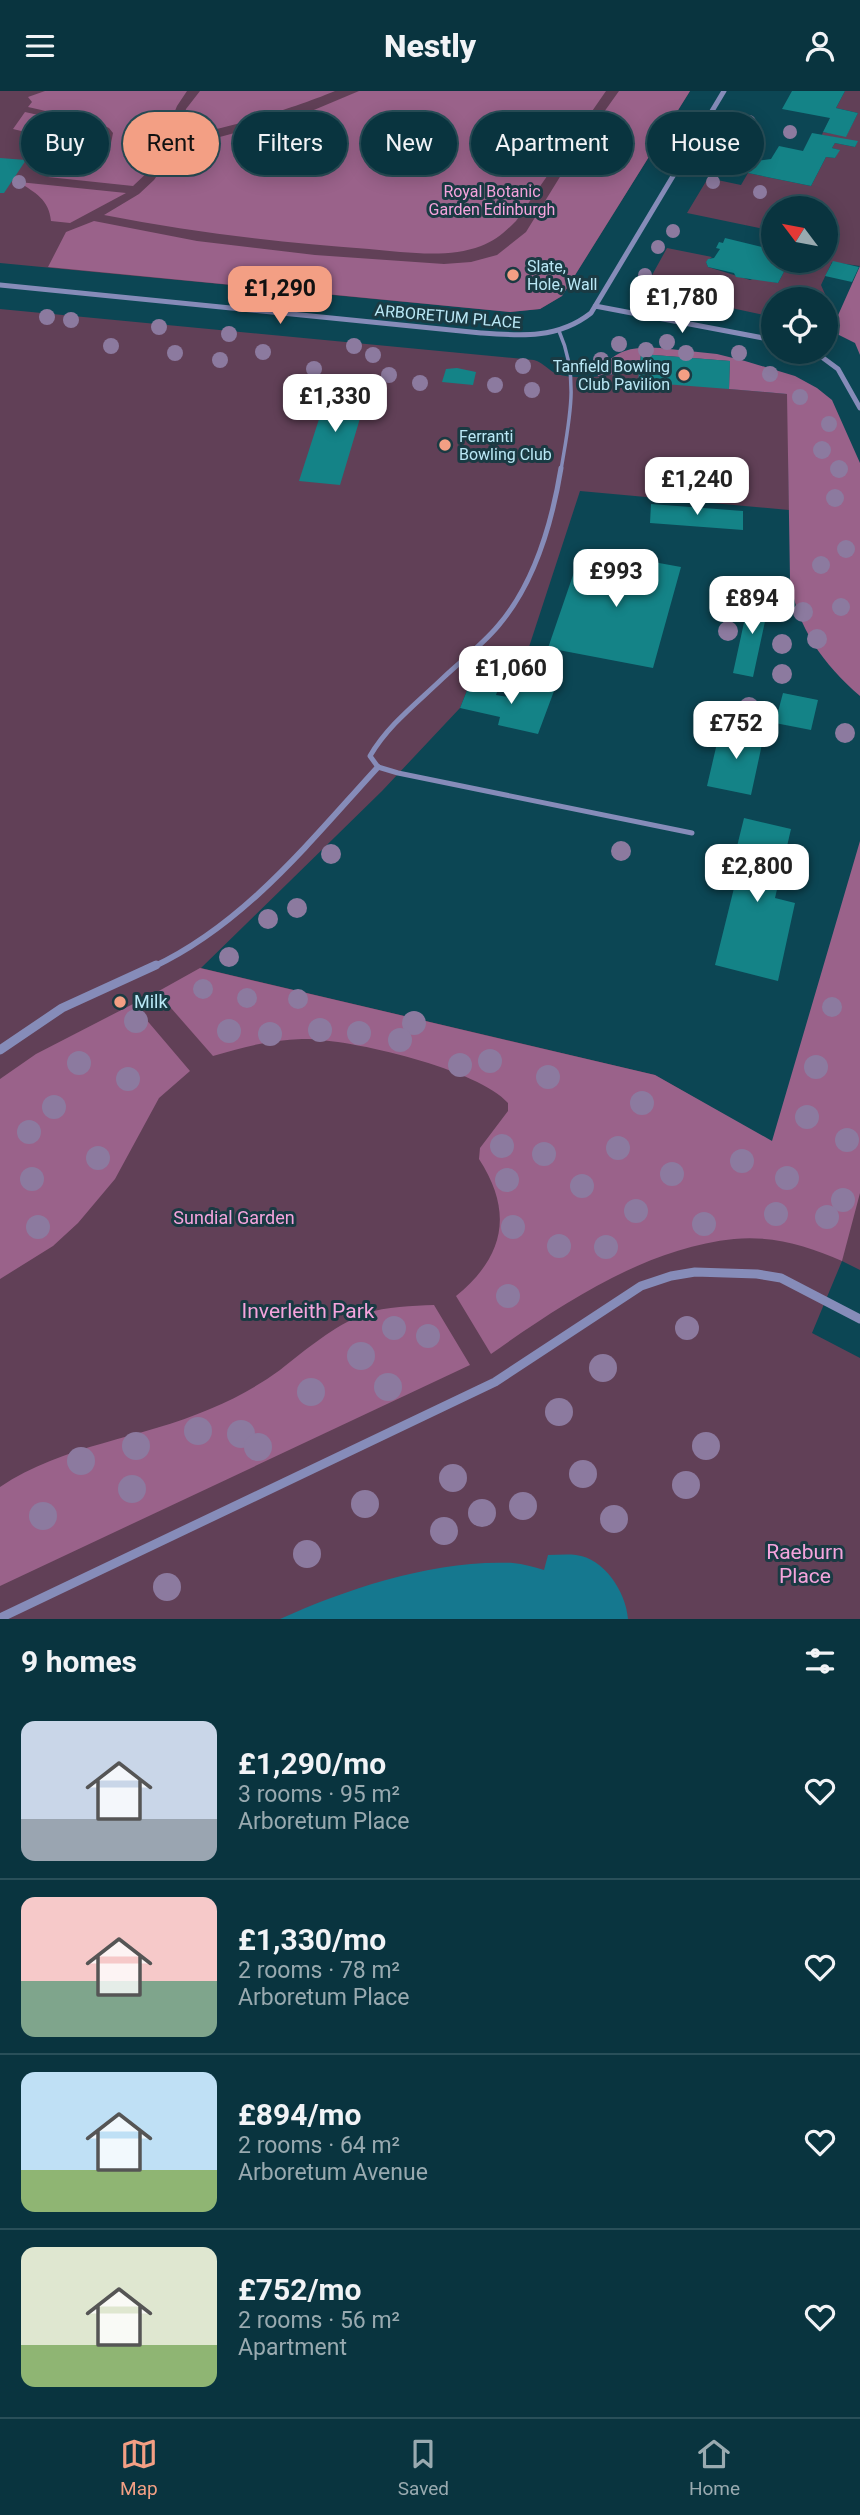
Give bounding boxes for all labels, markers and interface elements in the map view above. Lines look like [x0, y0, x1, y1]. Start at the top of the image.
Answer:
icon: menu [21, 27, 59, 65]
text: Nestly [384, 27, 476, 65]
icon: person [801, 27, 839, 65]
chip: Buy [21, 112, 109, 175]
chip: Rent [123, 112, 219, 175]
chip: Filters [233, 112, 347, 175]
chip: New [361, 112, 457, 175]
chip: Apartment [471, 112, 633, 175]
chip: House [647, 112, 764, 175]
park label: Royal Botanic Garden Edinburgh [429, 182, 555, 219]
north arrow [761, 196, 838, 273]
map controls [761, 196, 838, 364]
place label: Slate, Hole, Wall [527, 257, 597, 294]
pin: £1,290 [223, 267, 337, 326]
marker: Slate, Hole, Wall [505, 267, 521, 283]
text: £1,290 [244, 275, 316, 302]
pin: £1,780 [625, 275, 739, 335]
text: £1,780 [646, 284, 718, 311]
button: locate [761, 287, 838, 364]
street label: ARBORETUM PLACE [374, 301, 522, 332]
place label: Tanfield Bowling Club Pavilion [553, 357, 670, 394]
marker: Tanfield Bowling Club Pavilion [676, 367, 692, 383]
pin: £1,330 [278, 375, 392, 434]
text: £1,330 [299, 383, 371, 410]
place label: Ferranti Bowling Club [459, 427, 552, 464]
marker: Ferranti Bowling Club [437, 437, 453, 453]
pin: £1,240 [640, 457, 754, 517]
text: £1,240 [661, 466, 733, 493]
pin: £993 [575, 549, 657, 609]
text: £993 [589, 558, 643, 585]
pin: £894 [711, 577, 793, 636]
text: £894 [725, 585, 779, 612]
pin: £1,060 [454, 647, 568, 706]
text: £1,060 [475, 655, 547, 682]
pin: £752 [695, 701, 777, 761]
text: £752 [709, 710, 763, 737]
pin: £2,800 [700, 845, 814, 904]
text: £2,800 [721, 853, 793, 880]
place label: Milk [134, 991, 168, 1012]
marker: Milk [112, 994, 128, 1010]
park label: Sundial Garden [173, 1207, 295, 1228]
park label: Inverleith Park [242, 1299, 375, 1323]
park label: Raeburn Place [766, 1540, 844, 1588]
icon: filters [801, 1642, 839, 1680]
text: 9 homes [21, 1644, 137, 1679]
text: £1,290/mo [238, 1746, 386, 1781]
icon: home [77, 1749, 161, 1833]
icon: heart [801, 1772, 839, 1810]
text: 3 rooms · 95 m² [238, 1781, 400, 1808]
text: Arboretum Place [238, 1808, 410, 1835]
text: £1,330/mo [238, 1922, 386, 1957]
icon: home [77, 1925, 161, 2009]
icon: heart [801, 1948, 839, 1986]
text: 2 rooms · 78 m² [238, 1957, 400, 1984]
text: Arboretum Place [238, 1984, 410, 2011]
text: £894/mo [238, 2097, 362, 2132]
icon: home [77, 2100, 161, 2184]
icon: heart [801, 2123, 839, 2161]
text: 2 rooms · 64 m² [238, 2132, 400, 2159]
text: Arboretum Avenue [238, 2159, 428, 2186]
text: £752/mo [238, 2272, 362, 2307]
icon: home [77, 2275, 161, 2359]
icon: heart [801, 2298, 839, 2336]
text: 2 rooms · 56 m² [238, 2307, 400, 2334]
text: Apartment [238, 2334, 347, 2361]
tab: Map [120, 2435, 158, 2500]
tab: Saved [398, 2435, 449, 2500]
tab: Home [689, 2435, 740, 2500]

